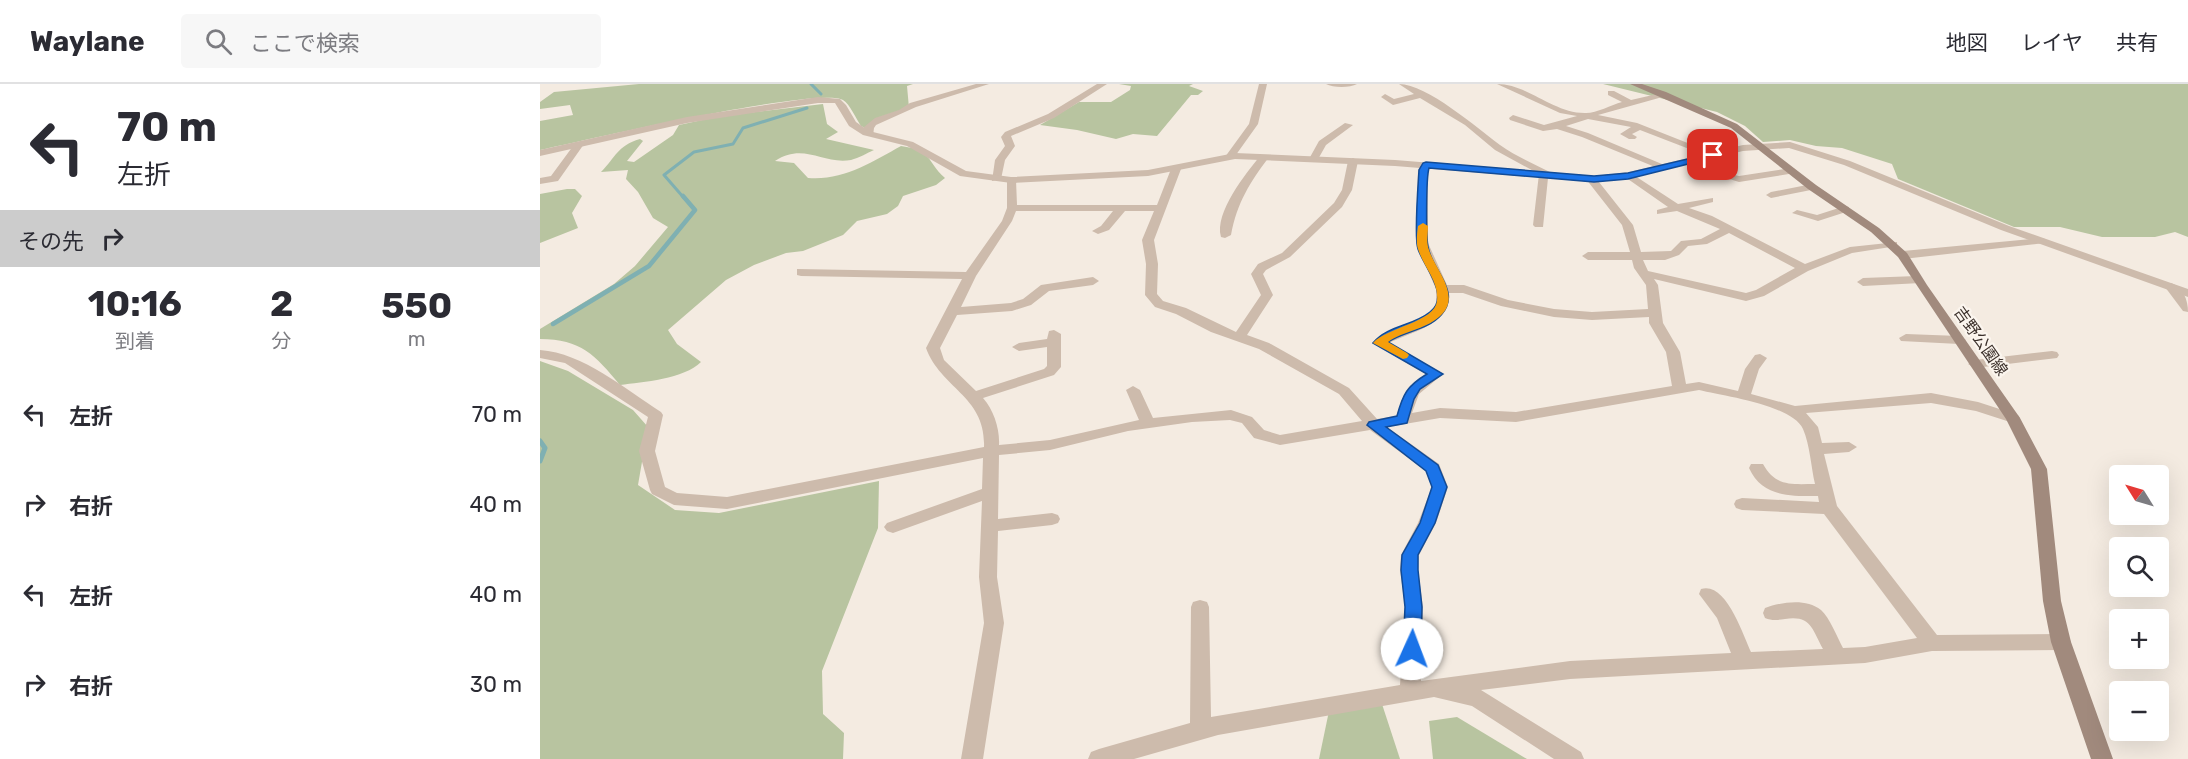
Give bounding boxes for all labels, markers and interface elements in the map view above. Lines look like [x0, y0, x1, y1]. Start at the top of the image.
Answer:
search box [181, 14, 601, 68]
text: Waylane [30, 25, 145, 58]
icon: search [202, 25, 235, 58]
text: ここで検索 [250, 30, 360, 57]
text: 地図 [1946, 30, 1988, 55]
text: レイヤ [2021, 30, 2083, 55]
text: 共有 [2116, 30, 2158, 55]
text: 70 m [117, 102, 217, 152]
icon: left [18, 108, 96, 186]
pin [1687, 129, 1738, 180]
icon: arrive [1696, 138, 1729, 171]
text: 左折 [117, 159, 171, 191]
icon: right [96, 222, 129, 255]
text: その先 [18, 228, 84, 255]
text: 10:16 [88, 282, 182, 325]
text: 2 [270, 282, 293, 325]
text: 550 [381, 284, 452, 327]
street label: 吉野公園線 [1950, 303, 2012, 379]
text: m [408, 327, 426, 351]
text: 到着 [115, 329, 155, 353]
text: 分 [272, 329, 292, 353]
icon: left [18, 398, 51, 431]
text: 70 m [472, 401, 522, 428]
text: 左折 [69, 403, 113, 430]
north arrow [2109, 465, 2169, 525]
map controls [2109, 465, 2169, 741]
icon: right [18, 488, 51, 521]
text: 40 m [469, 491, 522, 518]
text: 右折 [69, 493, 113, 520]
button: search [2109, 537, 2169, 597]
icon: left [18, 578, 51, 611]
text: 40 m [469, 581, 522, 608]
text: 左折 [69, 583, 113, 610]
button: + [2109, 609, 2169, 669]
position arrow [1380, 617, 1444, 681]
icon: right [18, 668, 51, 701]
text: 30 m [470, 671, 522, 698]
text: 右折 [69, 673, 113, 700]
button: − [2109, 681, 2169, 741]

